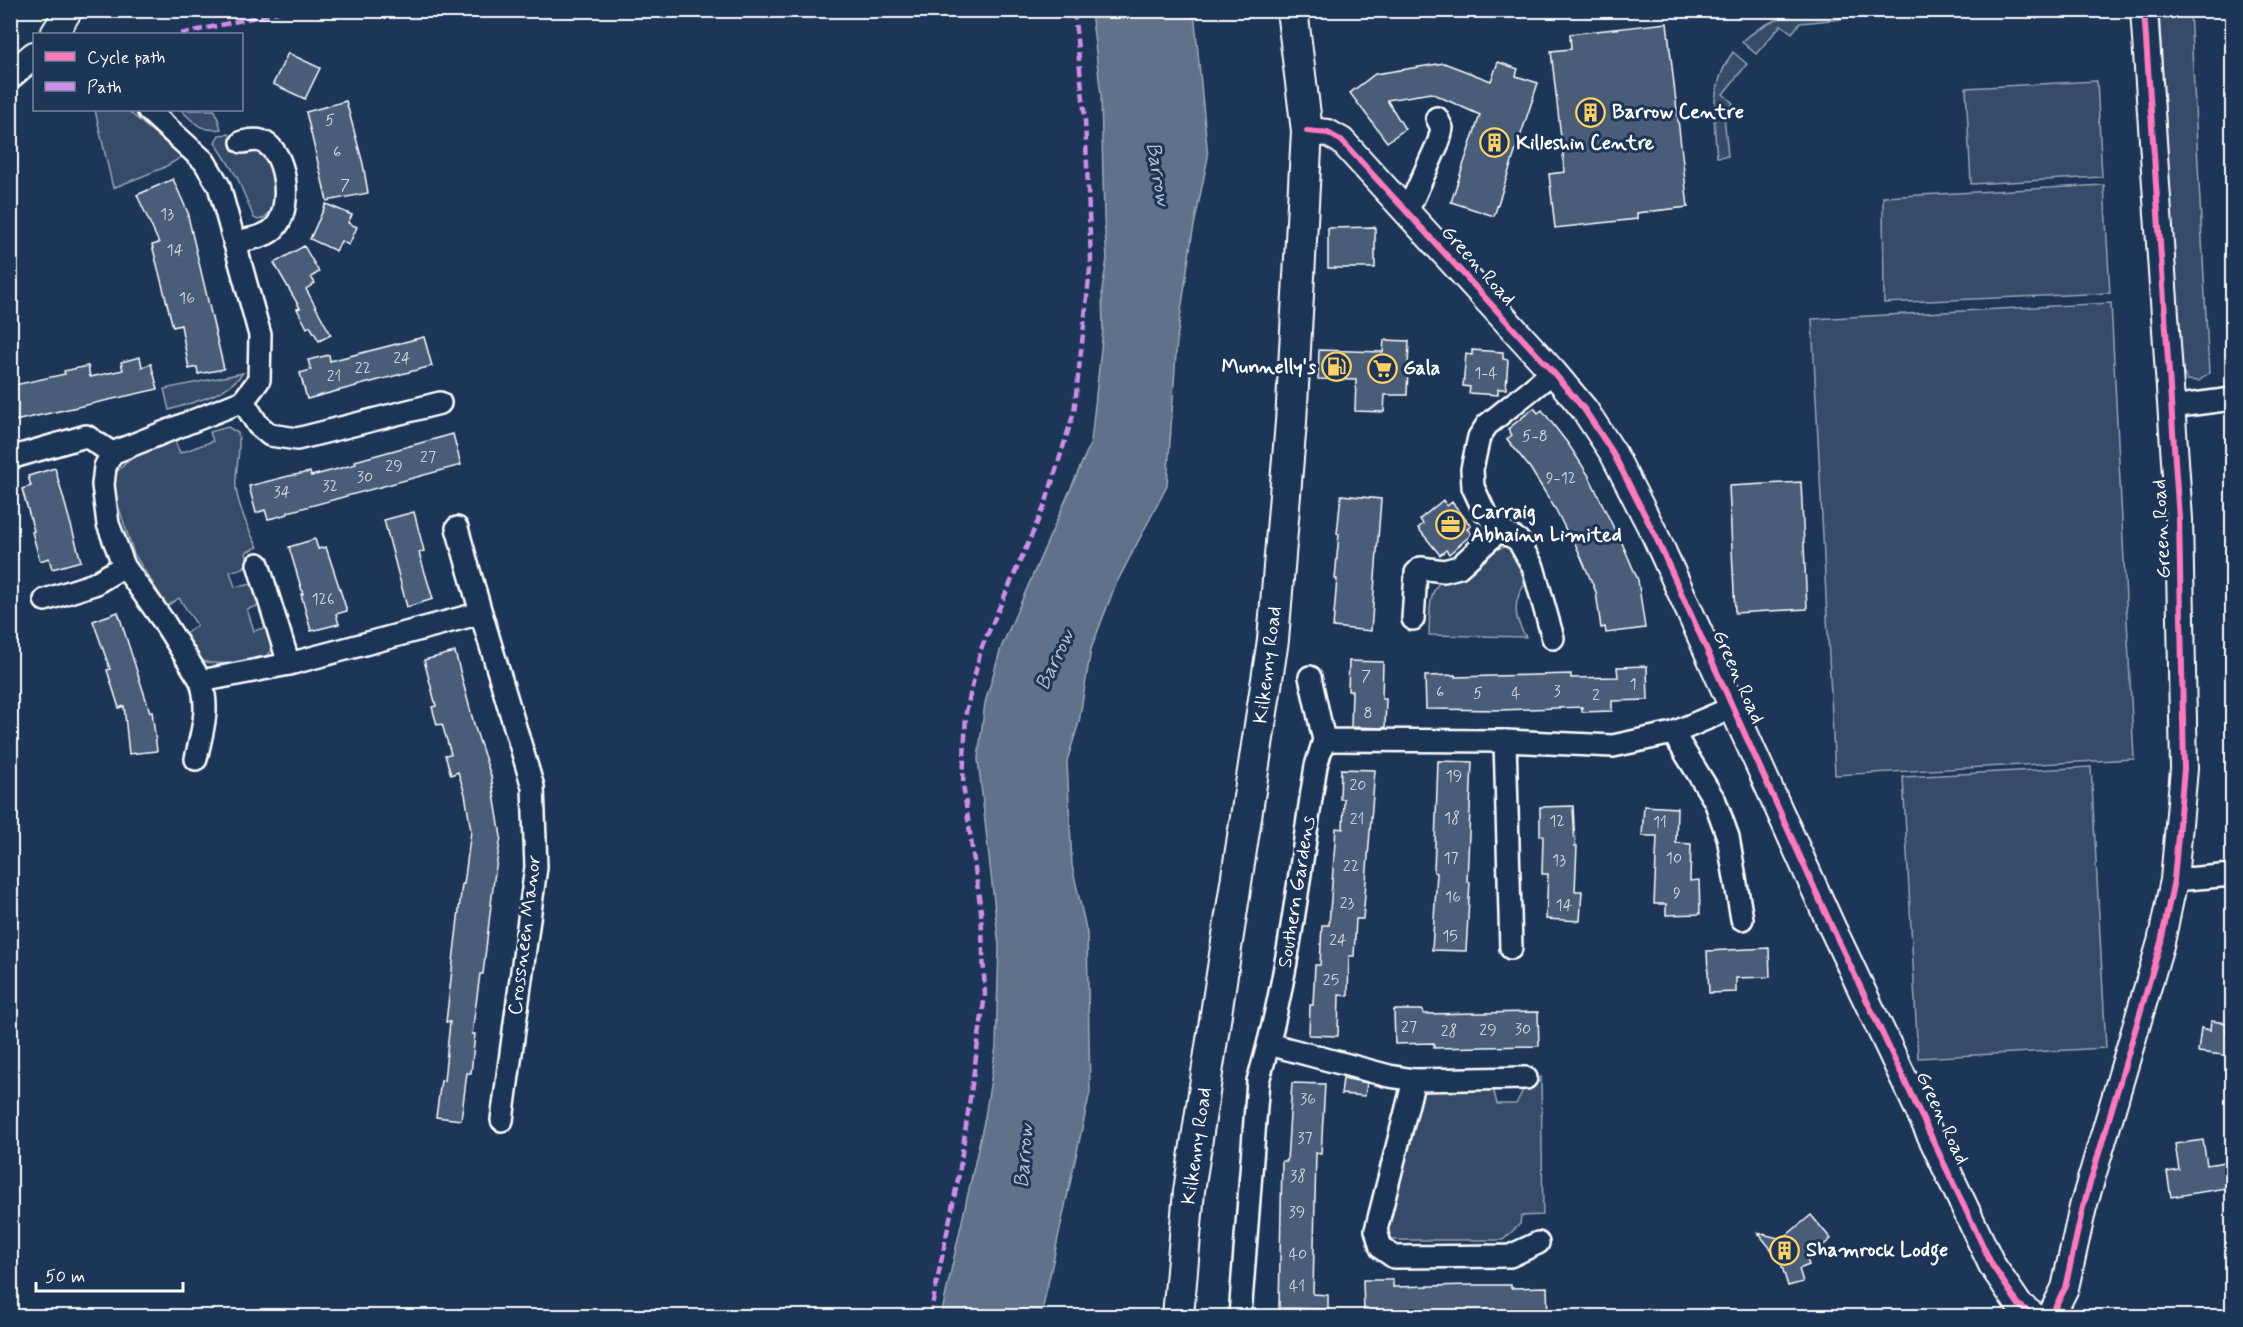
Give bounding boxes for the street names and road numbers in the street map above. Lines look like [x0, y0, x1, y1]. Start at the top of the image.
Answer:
street label: Green Road [1435, 220, 1521, 312]
street label: Green Road [2146, 478, 2178, 580]
street label: Kilkenny Road [1247, 605, 1289, 725]
street label: Green Road [1705, 626, 1771, 728]
street label: Southern Gardens [1272, 814, 1322, 970]
street label: Crossneen Manor [502, 853, 548, 1017]
street label: Green Road [1909, 1067, 1975, 1169]
street label: Kilkenny Road [1175, 1086, 1219, 1206]

